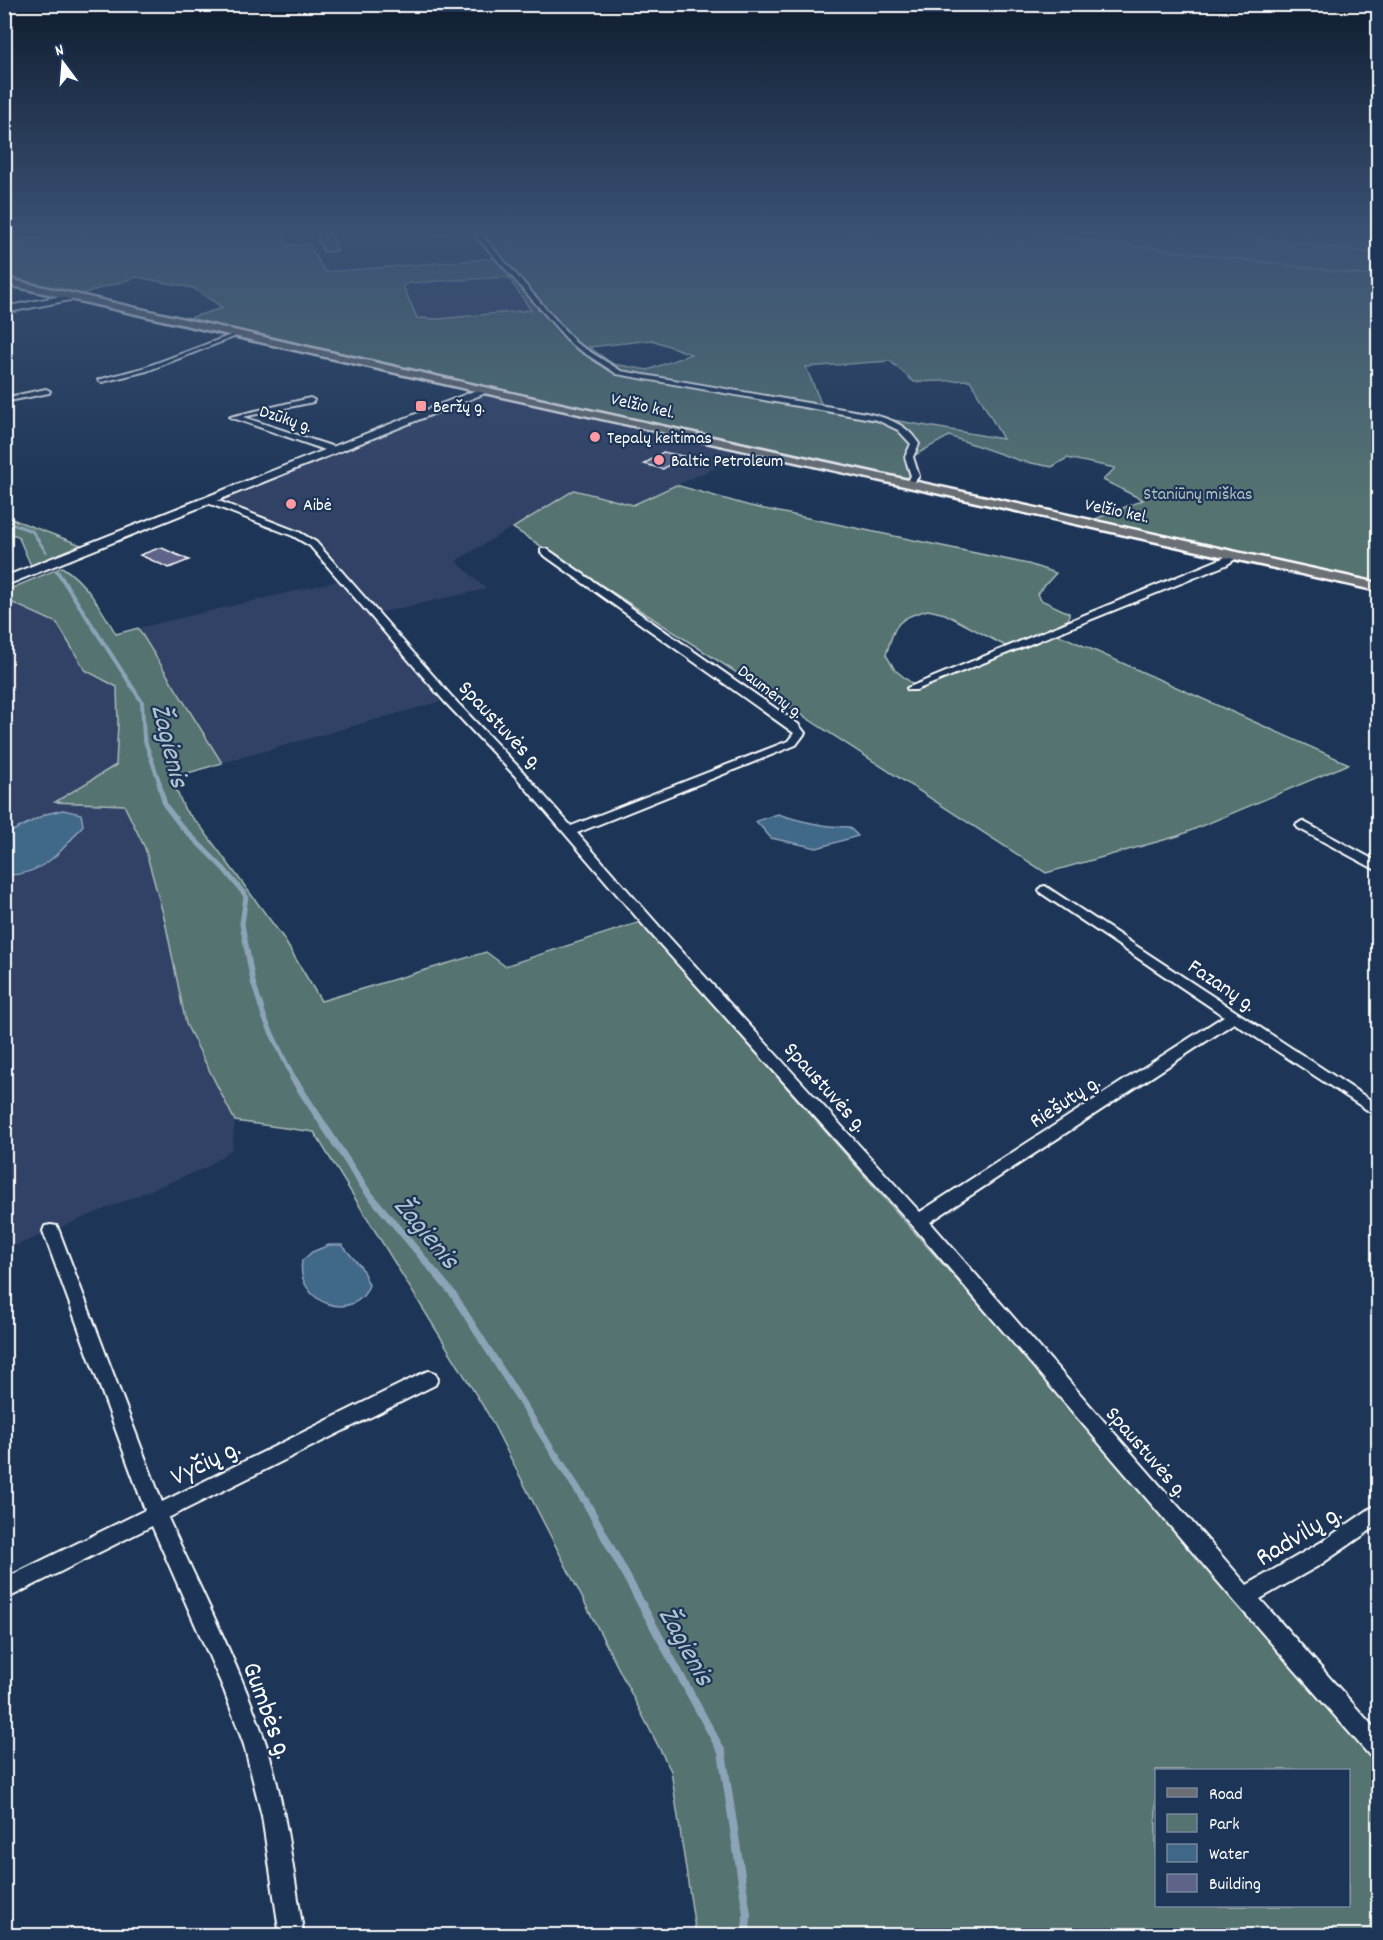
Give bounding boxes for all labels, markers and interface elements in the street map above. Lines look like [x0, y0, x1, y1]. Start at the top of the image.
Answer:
north arrow [33, 33, 93, 93]
text: N [53, 39, 67, 63]
street label: Velžio kel. [608, 388, 677, 427]
place label: Beržų g. [433, 396, 485, 421]
marker: Beržų g. [414, 399, 428, 413]
street label: Dzūkų g. [256, 400, 315, 441]
place label: Tepalų keitimas [607, 427, 712, 452]
marker: Tepalų keitimas [588, 430, 602, 444]
place label: Baltic Petroleum [671, 450, 783, 475]
marker: Baltic Petroleum [652, 453, 666, 467]
park label: Staniūnų miškas [1143, 483, 1253, 508]
street label: Velžio kel. [1082, 493, 1151, 531]
place label: Aibė [303, 494, 332, 519]
marker: Aibė [284, 497, 298, 511]
street label: Daumėnų g. [731, 660, 808, 726]
street label: Spaustuvės g. [450, 675, 549, 778]
water label: Žagienis [137, 700, 197, 794]
street label: Fazanų g. [1181, 953, 1262, 1021]
street label: Spaustuvės g. [775, 1036, 874, 1141]
street label: Riešutų g. [1024, 1068, 1108, 1138]
water label: Žagienis [381, 1189, 468, 1281]
street label: Spaustuvės g. [1097, 1401, 1194, 1506]
street label: Vyčių g. [165, 1430, 248, 1498]
street label: Radvilų g. [1249, 1496, 1351, 1578]
water label: Žagienis [645, 1600, 722, 1695]
street label: Gumbės g. [230, 1657, 301, 1765]
legend [1155, 1769, 1350, 1907]
text: Road [1209, 1783, 1243, 1808]
text: Park [1209, 1813, 1240, 1838]
text: Water [1209, 1843, 1249, 1868]
text: Building [1209, 1873, 1261, 1898]

